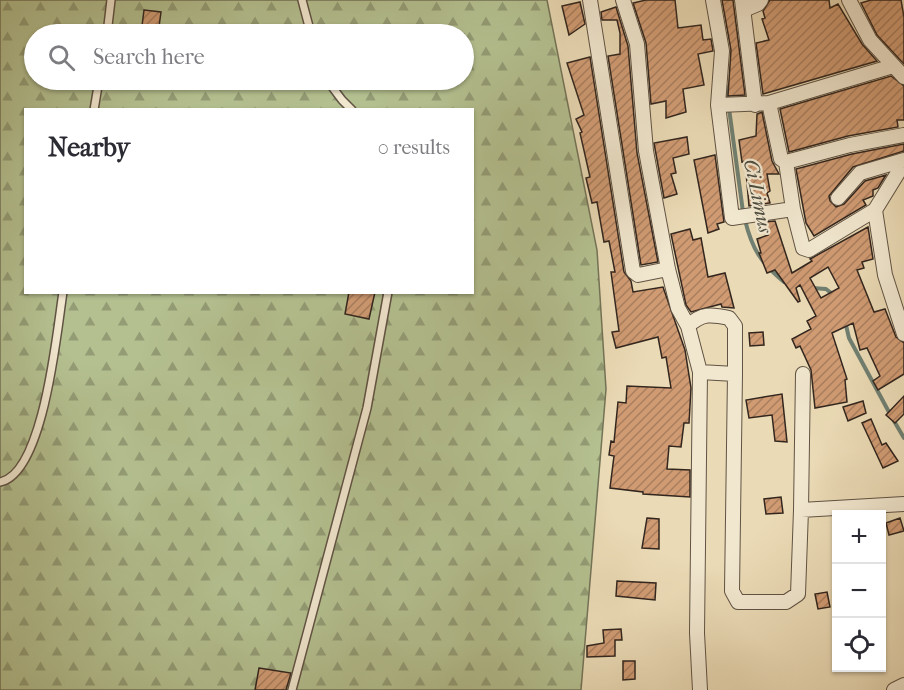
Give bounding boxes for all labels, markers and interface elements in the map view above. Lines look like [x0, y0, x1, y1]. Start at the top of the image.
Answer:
search box [24, 24, 474, 90]
icon: search [45, 41, 78, 74]
text: Search here [93, 44, 205, 70]
text: Nearby [48, 132, 130, 163]
text: 0 results [378, 136, 450, 159]
water label: Ci Limus [739, 157, 777, 236]
map controls [832, 510, 886, 672]
button: + [832, 510, 886, 564]
button: − [832, 564, 886, 618]
button: locate [832, 618, 886, 672]

